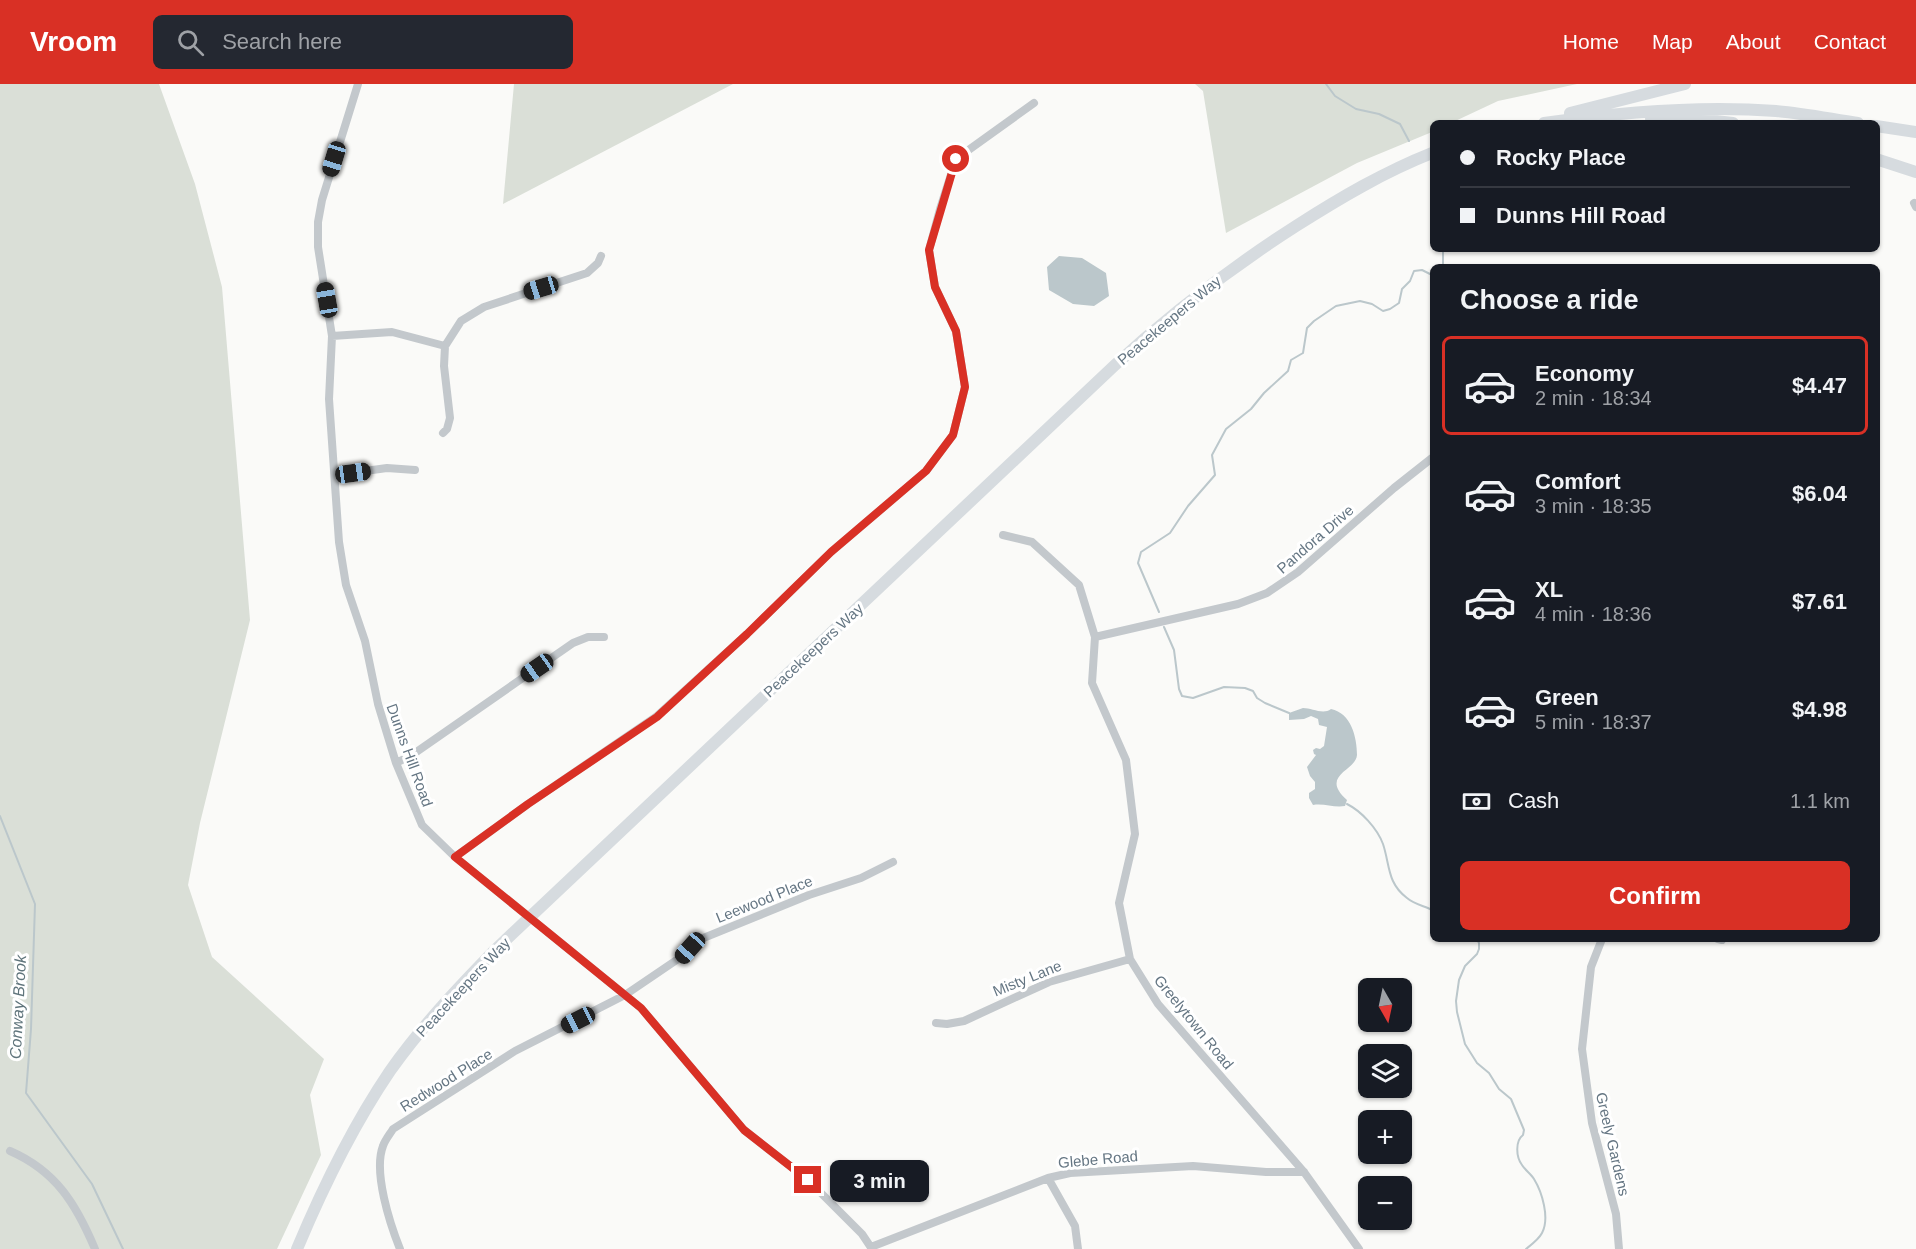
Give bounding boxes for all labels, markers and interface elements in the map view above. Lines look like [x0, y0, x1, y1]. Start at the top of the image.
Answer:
search box [153, 15, 573, 69]
text: Vroom [30, 26, 117, 57]
icon: search [174, 26, 207, 59]
text: Search here [222, 29, 342, 54]
text: Home [1563, 30, 1619, 53]
text: Map [1652, 30, 1693, 53]
text: About [1726, 30, 1781, 53]
text: Contact [1814, 30, 1886, 53]
car [320, 139, 348, 179]
route start [942, 145, 969, 172]
text: Rocky Place [1496, 145, 1626, 170]
text: Dunns Hill Road [1496, 203, 1666, 228]
street label: Peacekeepers Way [1114, 272, 1224, 368]
car [521, 274, 561, 302]
car [315, 281, 339, 319]
text: Choose a ride [1460, 285, 1639, 315]
icon: car [1463, 359, 1517, 413]
text: Economy [1535, 361, 1634, 386]
text: $4.47 [1792, 373, 1847, 398]
text: 2 min · 18:34 [1535, 387, 1652, 409]
car [334, 462, 372, 484]
icon: car [1463, 467, 1517, 521]
text: Comfort [1535, 469, 1621, 494]
text: $6.04 [1792, 481, 1847, 506]
text: 3 min · 18:35 [1535, 495, 1652, 517]
street label: Pandora Drive [1273, 501, 1357, 577]
icon: car [1463, 575, 1517, 629]
text: XL [1535, 577, 1563, 602]
text: $7.61 [1792, 589, 1847, 614]
street label: Peacekeepers Way [760, 599, 867, 700]
text: 4 min · 18:36 [1535, 603, 1652, 625]
car [517, 650, 557, 686]
icon: car [1463, 683, 1517, 737]
text: Green [1535, 685, 1599, 710]
text: $4.98 [1792, 697, 1847, 722]
street label: Dunns Hill Road [383, 701, 437, 809]
text: 5 min · 18:37 [1535, 711, 1652, 733]
icon: cash [1460, 785, 1493, 818]
text: Cash [1508, 788, 1559, 813]
text: 1.1 km [1790, 790, 1850, 812]
button: Confirm [1460, 861, 1850, 930]
street label: Leewood Place [713, 872, 815, 926]
car [671, 929, 709, 967]
street label: Peacekeepers Way [413, 933, 514, 1040]
water label: Conway Brook [7, 954, 29, 1059]
street label: Misty Lane [990, 957, 1064, 999]
street label: Greelytown Road [1151, 972, 1237, 1072]
north arrow [1358, 978, 1412, 1032]
map controls [1358, 978, 1412, 1230]
car [558, 1004, 598, 1036]
button: layers [1358, 1044, 1412, 1098]
street label: Redwood Place [397, 1045, 495, 1115]
street label: Greely Gardens [1593, 1090, 1633, 1198]
button: + [1358, 1110, 1412, 1164]
street label: Glebe Road [1057, 1147, 1139, 1171]
callout: 3 min [829, 1159, 928, 1201]
route end [794, 1166, 821, 1193]
text: 3 min [853, 1170, 906, 1192]
button: − [1358, 1176, 1412, 1230]

